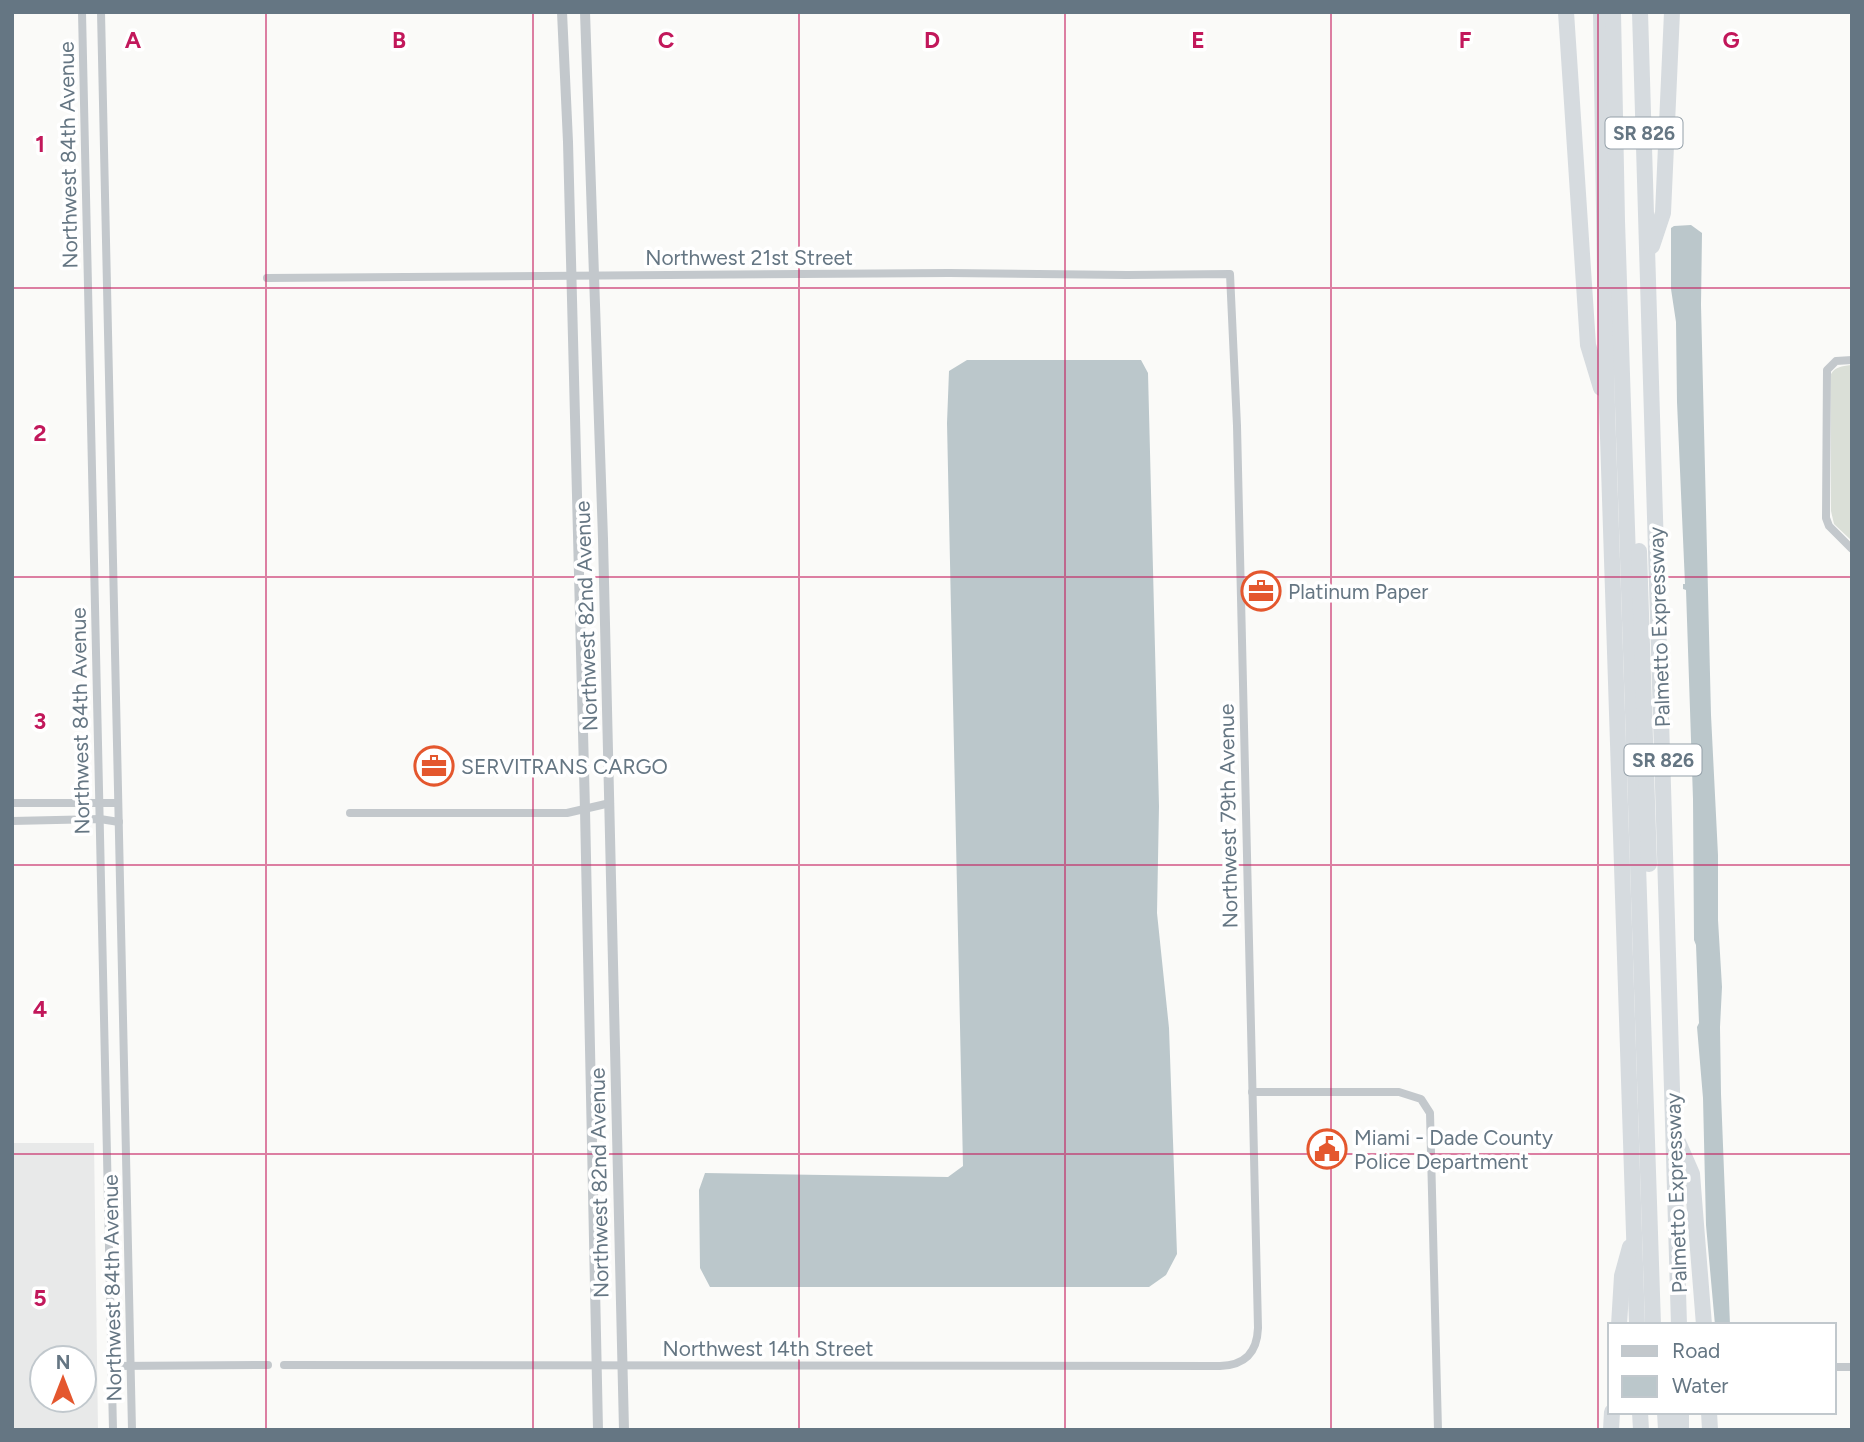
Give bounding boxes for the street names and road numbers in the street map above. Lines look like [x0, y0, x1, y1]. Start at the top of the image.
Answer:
street label: Northwest 84th Avenue [54, 41, 82, 269]
road number: SR 826 [1606, 118, 1682, 148]
street label: Northwest 21st Street [645, 245, 853, 270]
street label: Northwest 82nd Avenue [569, 500, 603, 732]
street label: Palmetto Expressway [1643, 526, 1675, 728]
street label: Northwest 84th Avenue [66, 607, 94, 835]
street label: Northwest 79th Avenue [1214, 703, 1242, 929]
road number: SR 826 [1624, 744, 1702, 776]
street label: Northwest 82nd Avenue [584, 1068, 614, 1298]
street label: Palmetto Expressway [1660, 1092, 1692, 1294]
street label: Northwest 84th Avenue [98, 1174, 126, 1402]
street label: Northwest 14th Street [663, 1336, 874, 1361]

